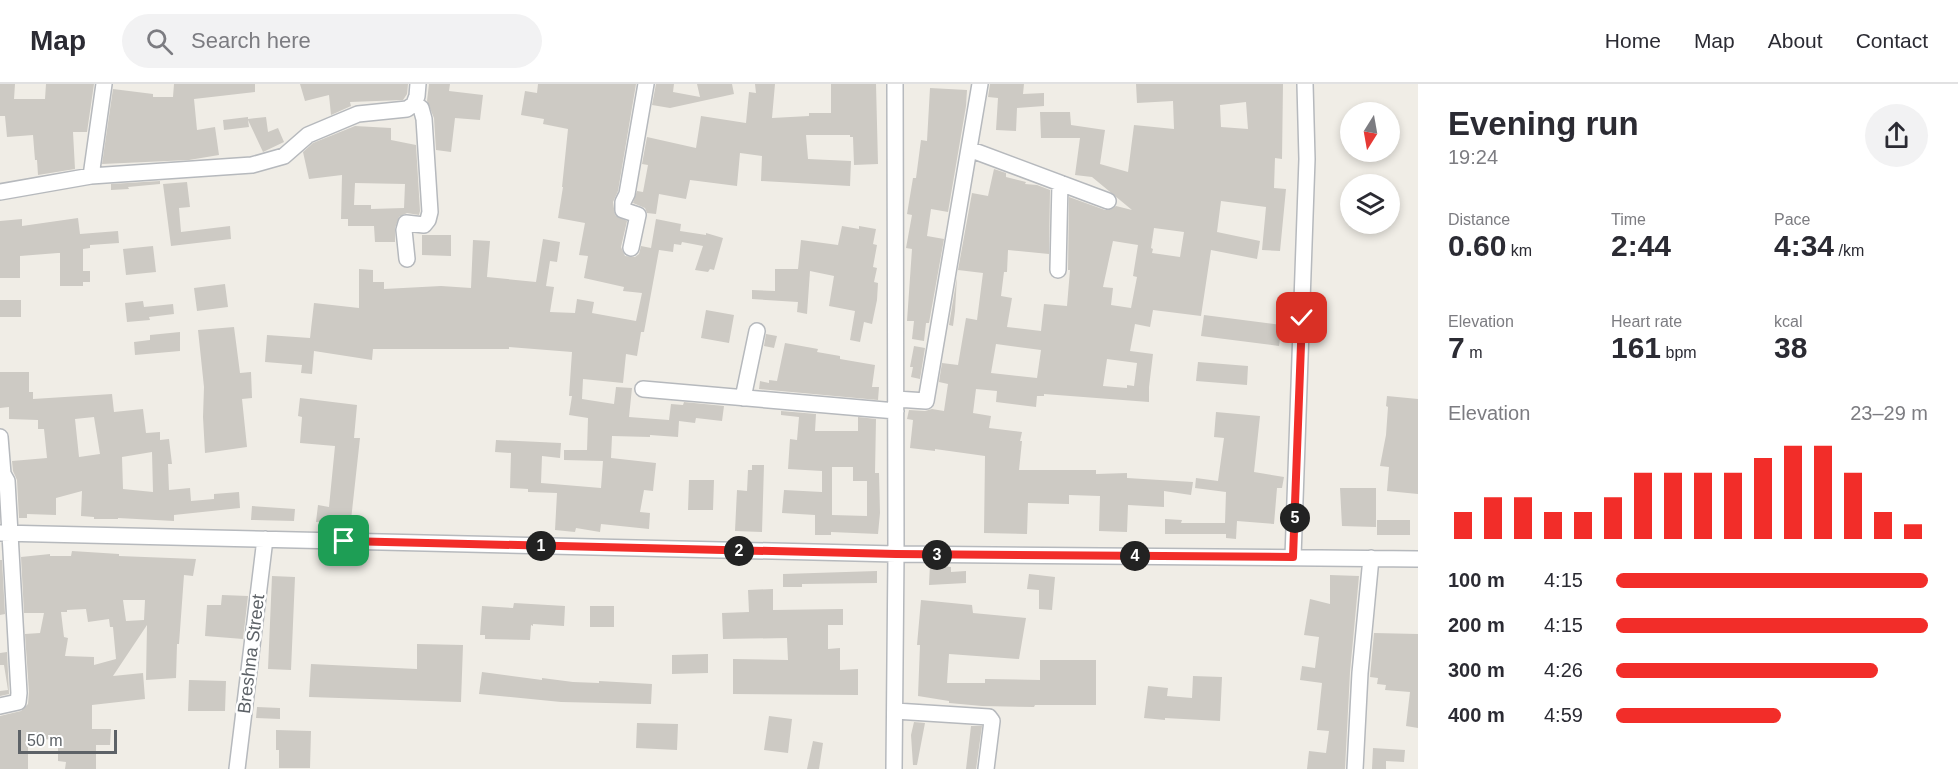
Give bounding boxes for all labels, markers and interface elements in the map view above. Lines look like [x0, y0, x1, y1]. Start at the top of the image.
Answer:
search box [122, 14, 542, 68]
text: Map [30, 25, 86, 56]
icon: search [143, 25, 176, 58]
text: Search here [191, 28, 311, 53]
text: Home [1605, 29, 1661, 52]
text: Map [1694, 29, 1735, 52]
text: About [1768, 29, 1823, 52]
text: Contact [1856, 29, 1928, 52]
north arrow [1340, 102, 1400, 162]
map controls [1340, 102, 1400, 234]
button: share [1865, 104, 1928, 167]
text: Evening run [1448, 105, 1639, 142]
text: 19:24 [1448, 146, 1498, 168]
button: layers [1340, 174, 1400, 234]
text: Distance [1448, 211, 1510, 228]
text: Time [1611, 211, 1646, 228]
text: Pace [1774, 211, 1810, 228]
text: 0.60 [1448, 229, 1506, 262]
text: 2:44 [1611, 229, 1671, 262]
text: 4:34 [1774, 229, 1834, 262]
text: km [1506, 242, 1532, 259]
text: /km [1834, 242, 1864, 259]
pin [1276, 292, 1327, 343]
icon: check [1285, 301, 1318, 334]
text: Elevation [1448, 313, 1514, 330]
text: Heart rate [1611, 313, 1682, 330]
text: kcal [1774, 313, 1802, 330]
text: 7 [1448, 331, 1465, 364]
text: 161 [1611, 331, 1661, 364]
text: 38 [1774, 331, 1807, 364]
text: m [1465, 344, 1482, 361]
text: bpm [1661, 344, 1697, 361]
text: Elevation [1448, 402, 1530, 424]
text: 23–29 m [1850, 402, 1928, 424]
pin: 5 [1280, 503, 1310, 533]
text: 5 [1291, 509, 1299, 526]
pin [318, 515, 369, 566]
icon: arrive [327, 524, 360, 557]
pin: 1 [526, 531, 556, 561]
pin: 2 [724, 536, 754, 566]
text: 1 [537, 537, 545, 554]
pin: 3 [922, 540, 952, 570]
pin: 4 [1120, 541, 1150, 571]
text: 2 [735, 542, 743, 559]
text: 3 [933, 546, 941, 563]
text: 4 [1131, 547, 1139, 564]
text: 100 m [1448, 569, 1505, 591]
text: 4:15 [1544, 569, 1583, 591]
street label: Breshna Street [234, 593, 268, 715]
text: 200 m [1448, 614, 1505, 636]
text: 4:15 [1544, 614, 1583, 636]
text: 300 m [1448, 659, 1505, 681]
text: 4:26 [1544, 659, 1583, 681]
text: 400 m [1448, 704, 1505, 726]
text: 4:59 [1544, 704, 1583, 726]
scale bar [18, 727, 117, 754]
text: 50 m [27, 732, 63, 749]

